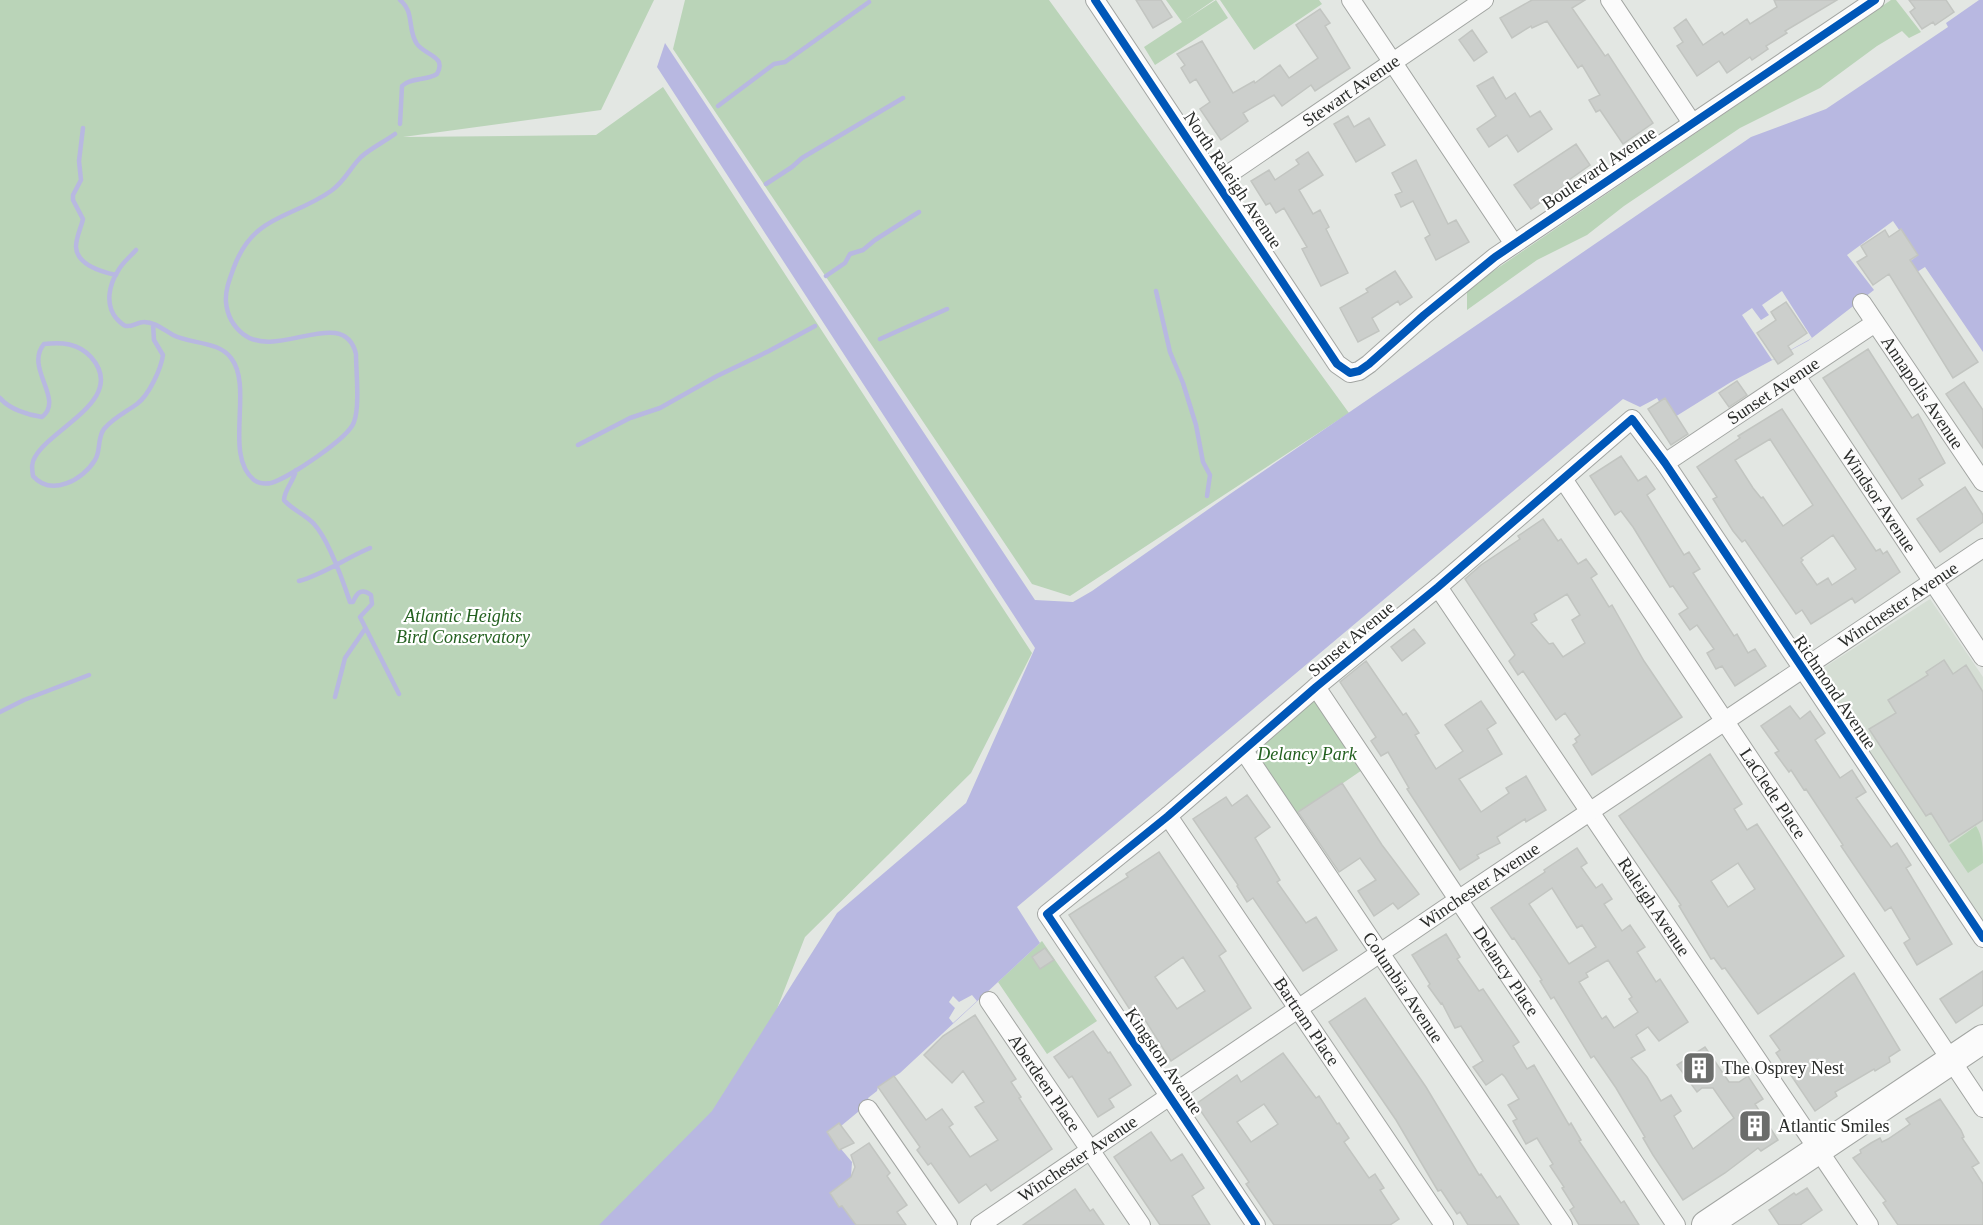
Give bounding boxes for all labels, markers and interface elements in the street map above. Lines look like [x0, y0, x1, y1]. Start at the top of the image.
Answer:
street label: Stewart Avenue [1298, 51, 1403, 131]
street label: North Raleigh Avenue [1180, 108, 1286, 252]
street label: Boulevard Avenue [1538, 122, 1660, 214]
street label: Annapolis Avenue [1877, 332, 1968, 453]
street label: Sunset Avenue [1723, 353, 1823, 429]
street label: Windsor Avenue [1838, 446, 1921, 556]
street label: Winchester Avenue [1835, 558, 1962, 652]
street label: Sunset Avenue [1304, 597, 1398, 681]
park label: Atlantic Heights Bird Conservatory [396, 606, 530, 647]
street label: Richmond Avenue [1789, 631, 1881, 753]
park label: Delancy Park [1256, 744, 1358, 764]
street label: LaClede Place [1736, 744, 1810, 842]
street label: Winchester Avenue [1416, 838, 1543, 933]
street label: Raleigh Avenue [1614, 854, 1694, 960]
street label: Delancy Place [1469, 923, 1543, 1020]
street label: Columbia Avenue [1359, 928, 1448, 1047]
street label: Bartram Place [1270, 973, 1344, 1070]
street label: Kingston Avenue [1121, 1004, 1207, 1118]
street label: Aberdeen Place [1004, 1030, 1085, 1136]
building icon: The Osprey Nest [1681, 1050, 1717, 1086]
place label: The Osprey Nest [1722, 1058, 1844, 1078]
building icon: Atlantic Smiles [1737, 1108, 1773, 1144]
street label: Winchester Avenue [1014, 1111, 1141, 1206]
place label: Atlantic Smiles [1778, 1116, 1890, 1136]

